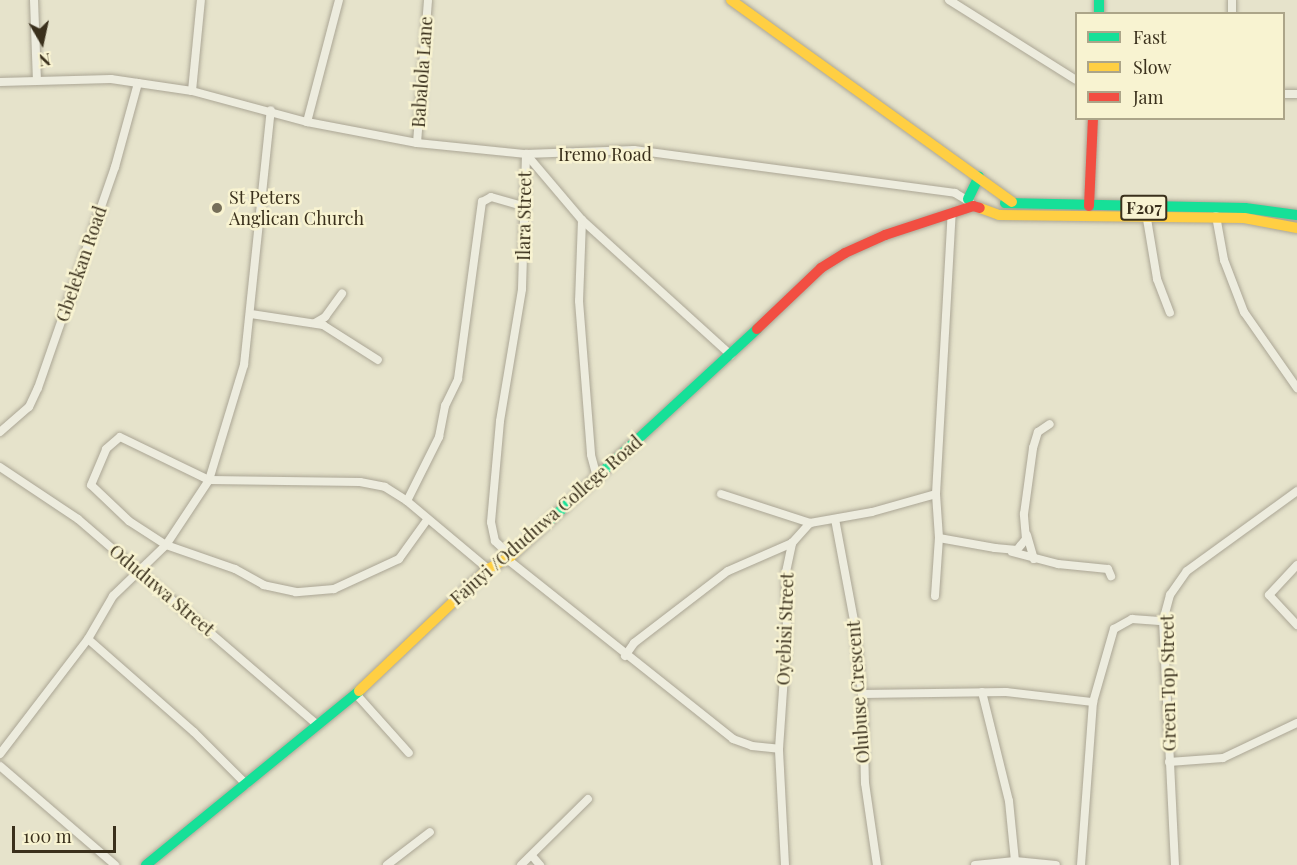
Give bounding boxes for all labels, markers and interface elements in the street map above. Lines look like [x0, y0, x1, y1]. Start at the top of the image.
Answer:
north arrow [12, 12, 72, 72]
legend [1075, 12, 1285, 120]
street label: Babalola Lane [407, 15, 437, 129]
text: Fast [1133, 25, 1166, 49]
text: N [38, 49, 52, 72]
text: Slow [1133, 55, 1171, 79]
text: Jam [1133, 85, 1163, 109]
street label: Iremo Road [558, 143, 652, 165]
street label: Ilara Street [512, 171, 536, 261]
place label: St Peters Anglican Church [229, 187, 364, 230]
road number: F207 [1120, 195, 1168, 221]
marker: St Peters Anglican Church [210, 201, 224, 215]
street label: Gbelekan Road [51, 203, 111, 325]
street label: Fajuyi /Oduduwa College Road [446, 431, 646, 609]
street label: Oduduwa Street [105, 540, 219, 640]
street label: Oyebisi Street [772, 572, 798, 686]
street label: Green Top Street [1156, 614, 1180, 752]
street label: Olubuse Crescent [842, 620, 874, 764]
scale bar [15, 814, 118, 852]
text: 100 m [23, 824, 72, 848]

